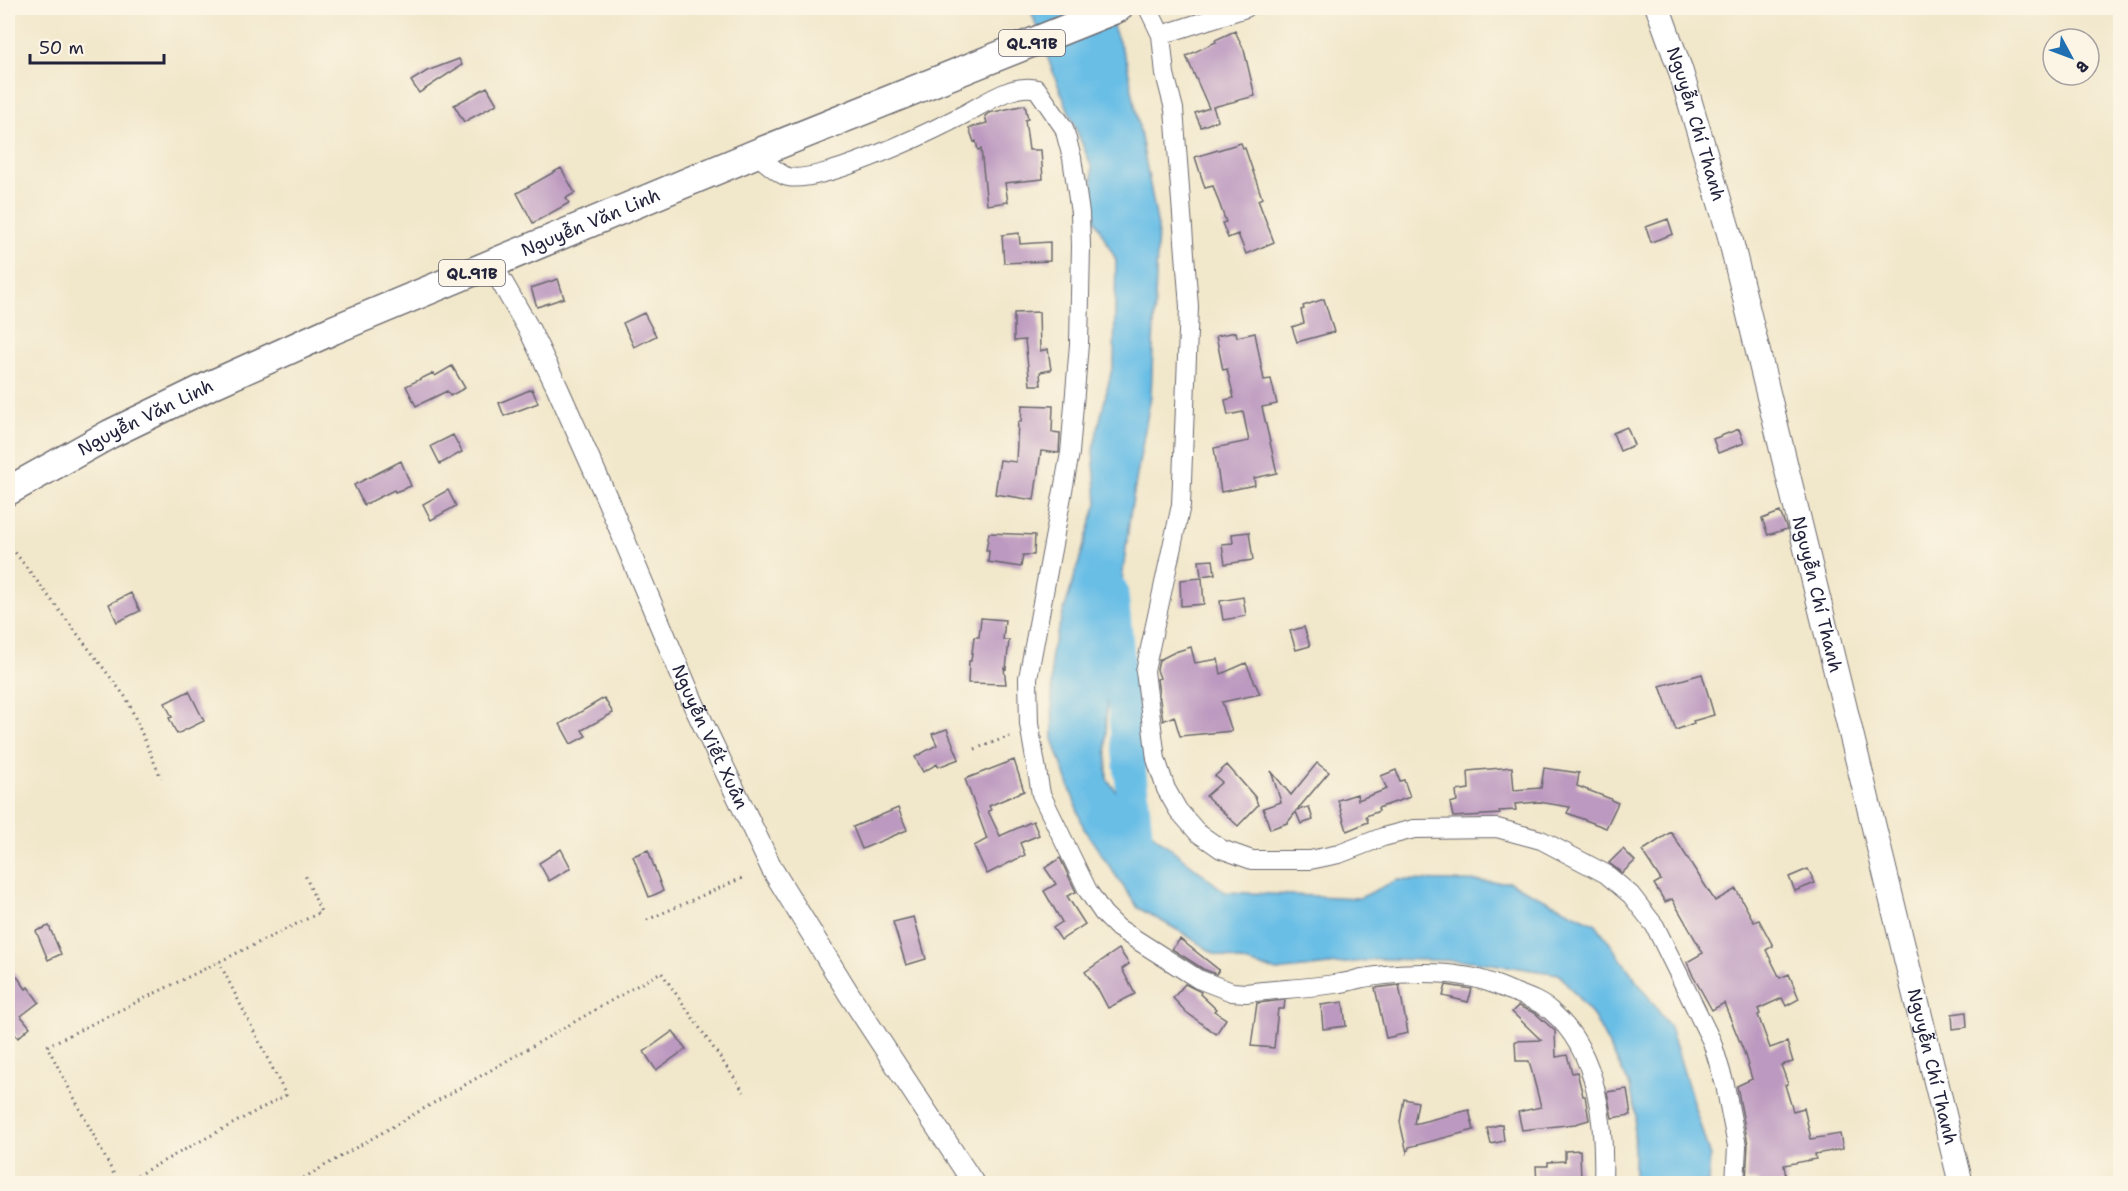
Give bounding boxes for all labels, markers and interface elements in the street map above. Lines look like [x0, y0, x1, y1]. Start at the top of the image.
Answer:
scale bar [30, 27, 164, 65]
north arrow [2041, 27, 2101, 87]
road number: QL.91B [999, 30, 1065, 56]
text: 50 m [39, 36, 84, 60]
street label: Nguyễn Chí Thanh [1661, 43, 1731, 204]
text: B [2071, 56, 2093, 77]
street label: Nguyễn Văn Linh [517, 183, 664, 262]
road number: QL.91B [439, 260, 505, 286]
street label: Nguyễn Văn Linh [73, 374, 217, 462]
street label: Nguyễn Chí Thanh [1787, 514, 1848, 675]
street label: Nguyễn Viết Xuân [666, 661, 754, 813]
street label: Nguyễn Chí Thanh [1902, 986, 1963, 1147]

